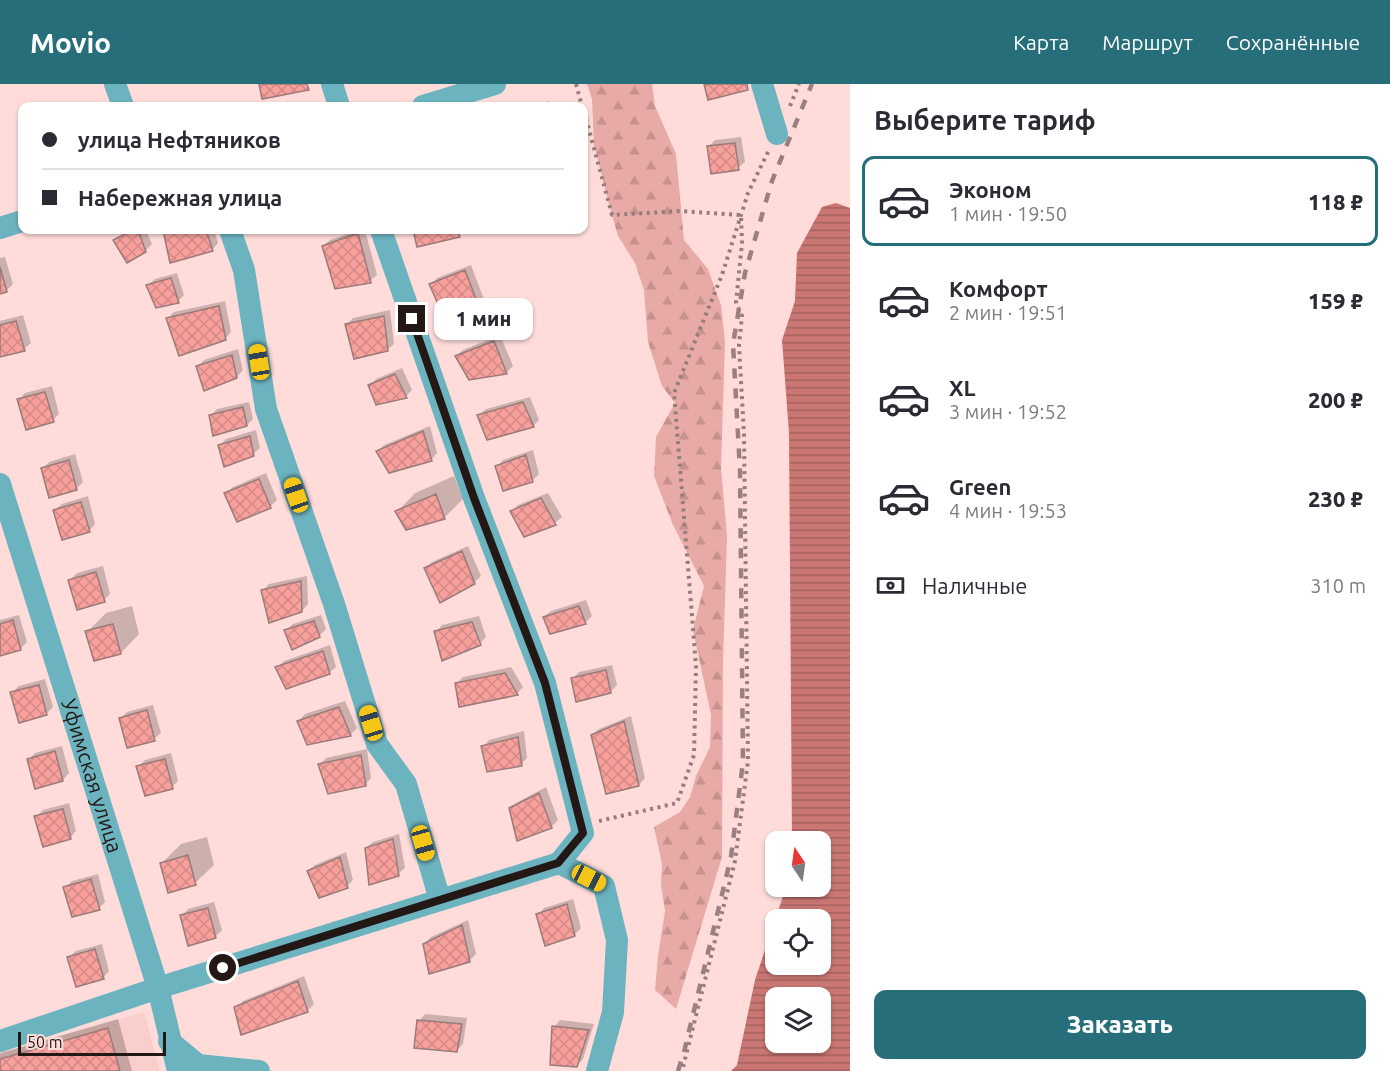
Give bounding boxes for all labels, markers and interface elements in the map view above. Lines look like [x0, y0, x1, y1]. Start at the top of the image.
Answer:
text: Movio [30, 27, 111, 58]
text: Карта [1013, 30, 1069, 54]
text: Маршрут [1102, 30, 1193, 54]
text: Сохранённые [1226, 30, 1360, 54]
text: Выберите тариф [874, 105, 1096, 135]
text: улица Нефтяников [78, 127, 281, 152]
icon: car [877, 174, 931, 228]
text: Эконом [949, 177, 1031, 202]
text: Набережная улица [78, 185, 282, 210]
text: 118 ₽ [1308, 189, 1363, 214]
text: 1 мин · 19:50 [949, 202, 1067, 225]
icon: car [877, 273, 931, 327]
text: Комфорт [949, 276, 1048, 301]
text: 159 ₽ [1308, 288, 1363, 313]
callout: 1 мин [433, 298, 532, 340]
text: 2 мин · 19:51 [949, 301, 1067, 324]
route end [398, 305, 425, 332]
text: 1 мин [456, 307, 511, 330]
car [247, 343, 271, 381]
icon: car [877, 372, 931, 426]
text: XL [949, 375, 976, 400]
text: 200 ₽ [1308, 387, 1363, 412]
text: 3 мин · 19:52 [949, 400, 1067, 423]
icon: car [877, 471, 931, 525]
text: Green [949, 474, 1011, 499]
car [282, 475, 310, 515]
text: 230 ₽ [1308, 486, 1363, 511]
text: 4 мин · 19:53 [949, 499, 1067, 522]
icon: cash [874, 569, 907, 602]
text: Наличные [922, 573, 1027, 598]
text: 310 m [1310, 574, 1366, 597]
street label: Уфимская улица [57, 696, 128, 856]
car [357, 703, 385, 743]
car [409, 823, 437, 863]
north arrow [765, 831, 831, 897]
map controls [765, 831, 831, 1053]
car [569, 862, 609, 894]
button: locate [765, 909, 831, 975]
route start [209, 954, 236, 981]
button: layers [765, 987, 831, 1053]
button: Заказать [874, 990, 1366, 1059]
scale bar [18, 1029, 166, 1056]
text: 50 m [27, 1033, 63, 1051]

